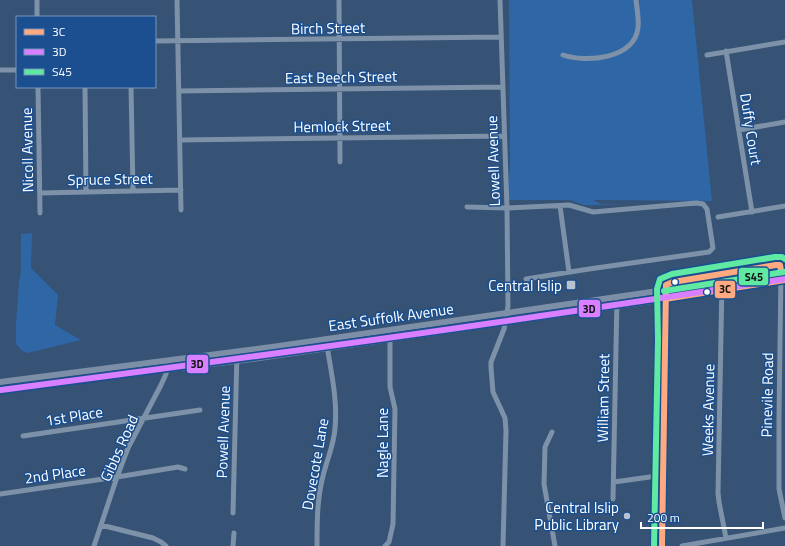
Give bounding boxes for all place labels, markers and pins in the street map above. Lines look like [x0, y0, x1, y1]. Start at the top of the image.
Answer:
place label: Central Islip [488, 274, 562, 297]
unlabelled marker [670, 277, 680, 287]
marker: Central Islip [565, 279, 577, 291]
unlabelled marker [702, 287, 712, 297]
place label: Central Islip Public Library [534, 496, 619, 536]
marker: Central Islip Public Library [622, 511, 632, 521]

